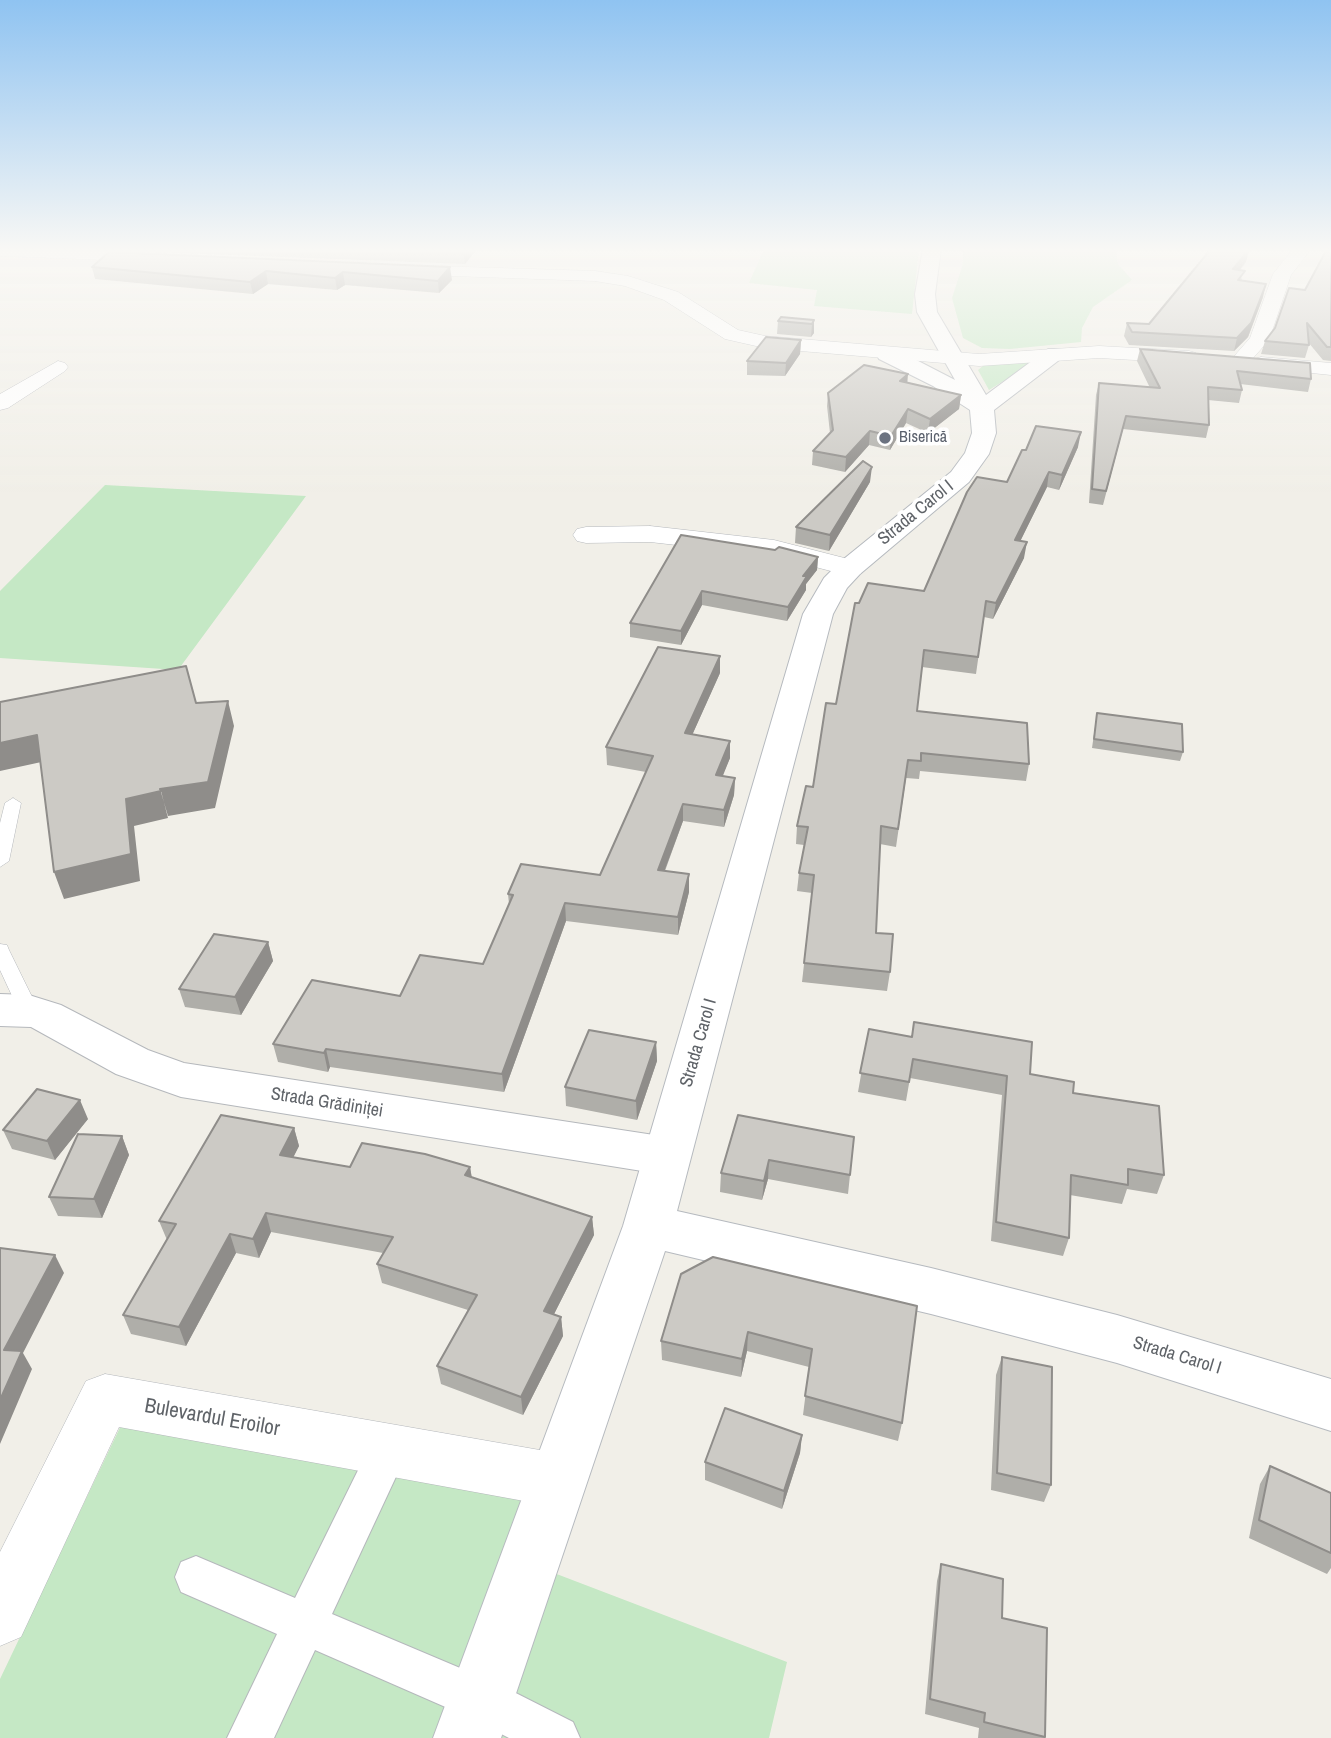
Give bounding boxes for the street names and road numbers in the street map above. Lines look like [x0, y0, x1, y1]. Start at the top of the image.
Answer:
street label: Strada Carol I [874, 476, 958, 550]
street label: Strada Carol I [676, 996, 722, 1090]
street label: Strada Grădiniței [269, 1083, 385, 1123]
street label: Strada Carol I [1130, 1332, 1224, 1380]
street label: Bulevardul Eroilor [142, 1394, 282, 1442]

